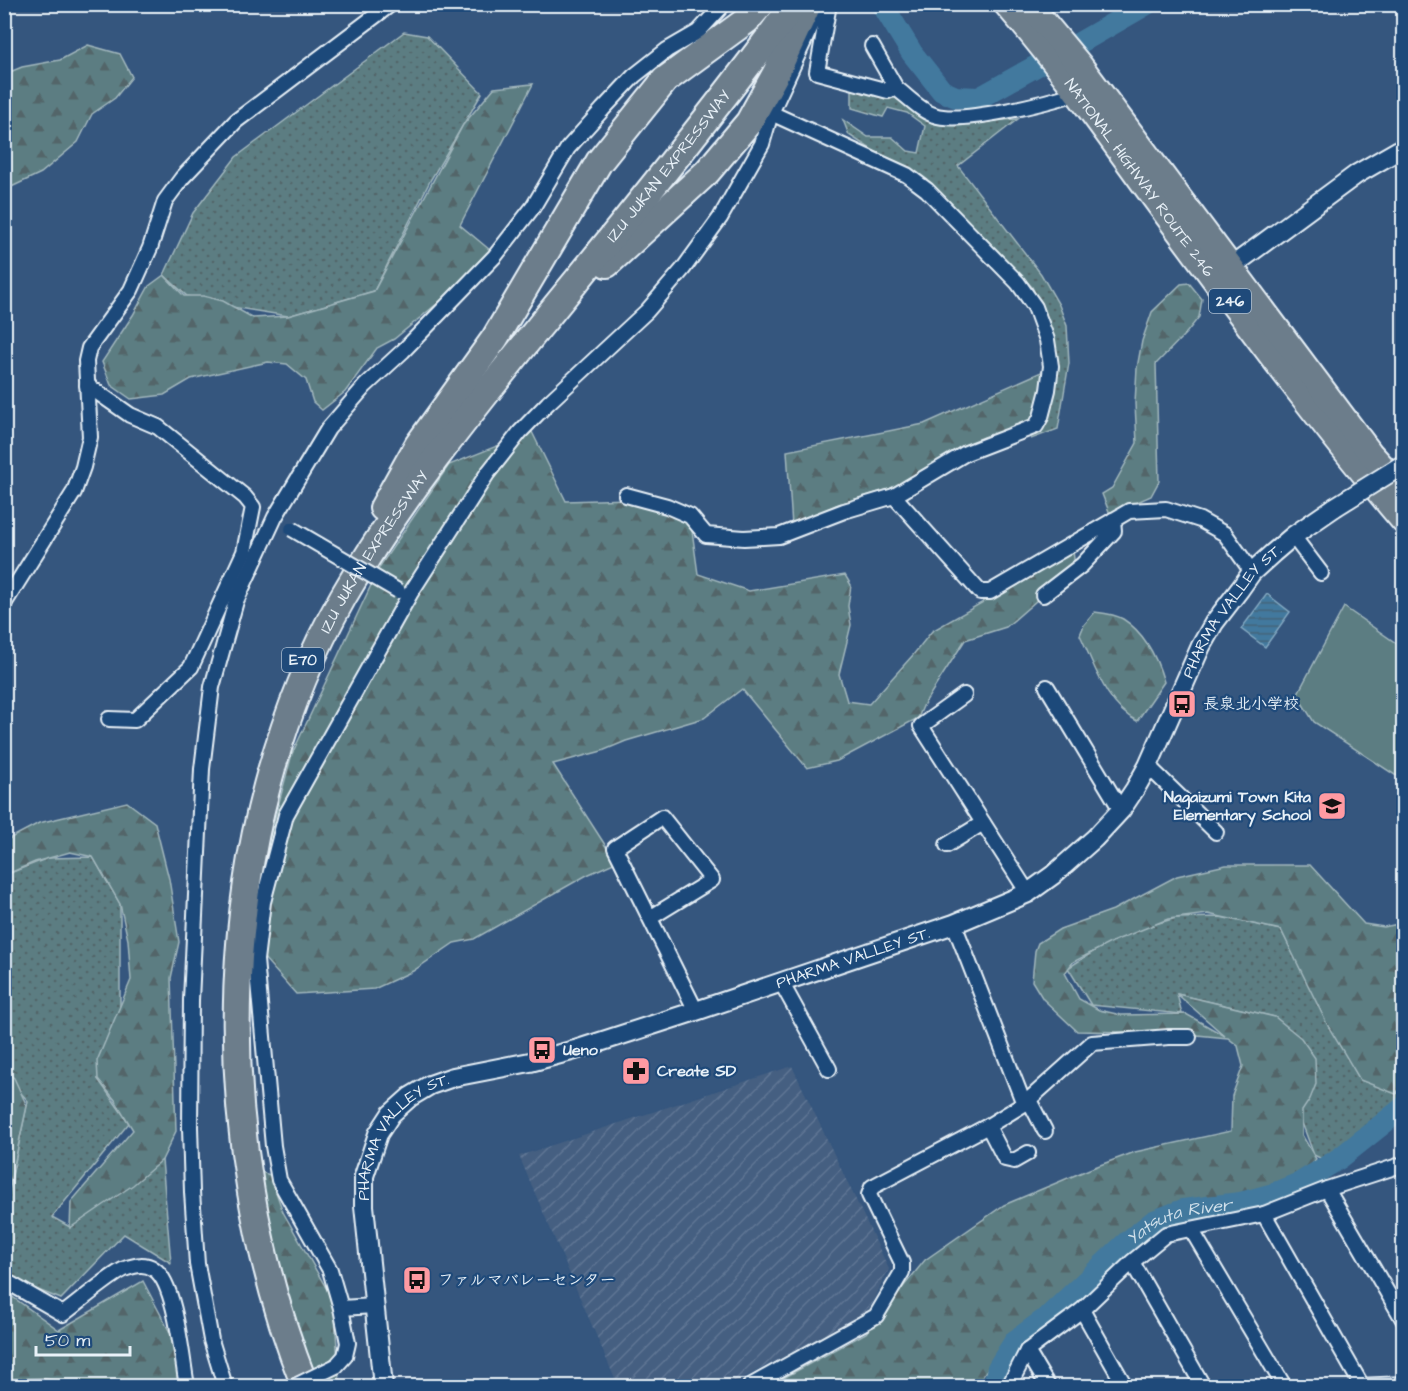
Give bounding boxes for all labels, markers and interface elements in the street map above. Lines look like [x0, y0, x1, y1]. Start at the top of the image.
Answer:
street label: NATIONAL HIGHWAY ROUTE 246 [1059, 74, 1220, 281]
street label: IZU JUKAN EXPRESSWAY [601, 85, 736, 247]
road number: 246 [1209, 289, 1251, 313]
street label: IZU JUKAN EXPRESSWAY [315, 466, 434, 637]
street label: PHARMA VALLEY ST. [1177, 539, 1286, 682]
road number: E70 [282, 648, 324, 672]
bus stop icon: 長泉北小学校 [1166, 688, 1198, 720]
place label: 長泉北小学校 [1203, 693, 1299, 715]
place label: Nagaizumi Town Kita Elementary School [1164, 786, 1312, 827]
school or university icon: Nagaizumi Town Kita Elementary School [1316, 790, 1348, 822]
street label: PHARMA VALLEY ST. [773, 922, 933, 994]
bus stop icon: Ueno [526, 1034, 558, 1066]
place label: Ueno [563, 1039, 599, 1061]
pharmacy icon: Create SD [620, 1055, 652, 1087]
place label: Create SD [657, 1060, 737, 1082]
street label: PHARMA VALLEY ST. [352, 1068, 452, 1200]
water label: Yatsuta River [1121, 1191, 1235, 1251]
bus stop icon: ファルマバレーセンター [401, 1264, 433, 1296]
place label: ファルマバレーセンター [438, 1269, 616, 1291]
scale bar [36, 1319, 130, 1357]
text: 50 m [45, 1328, 90, 1353]

